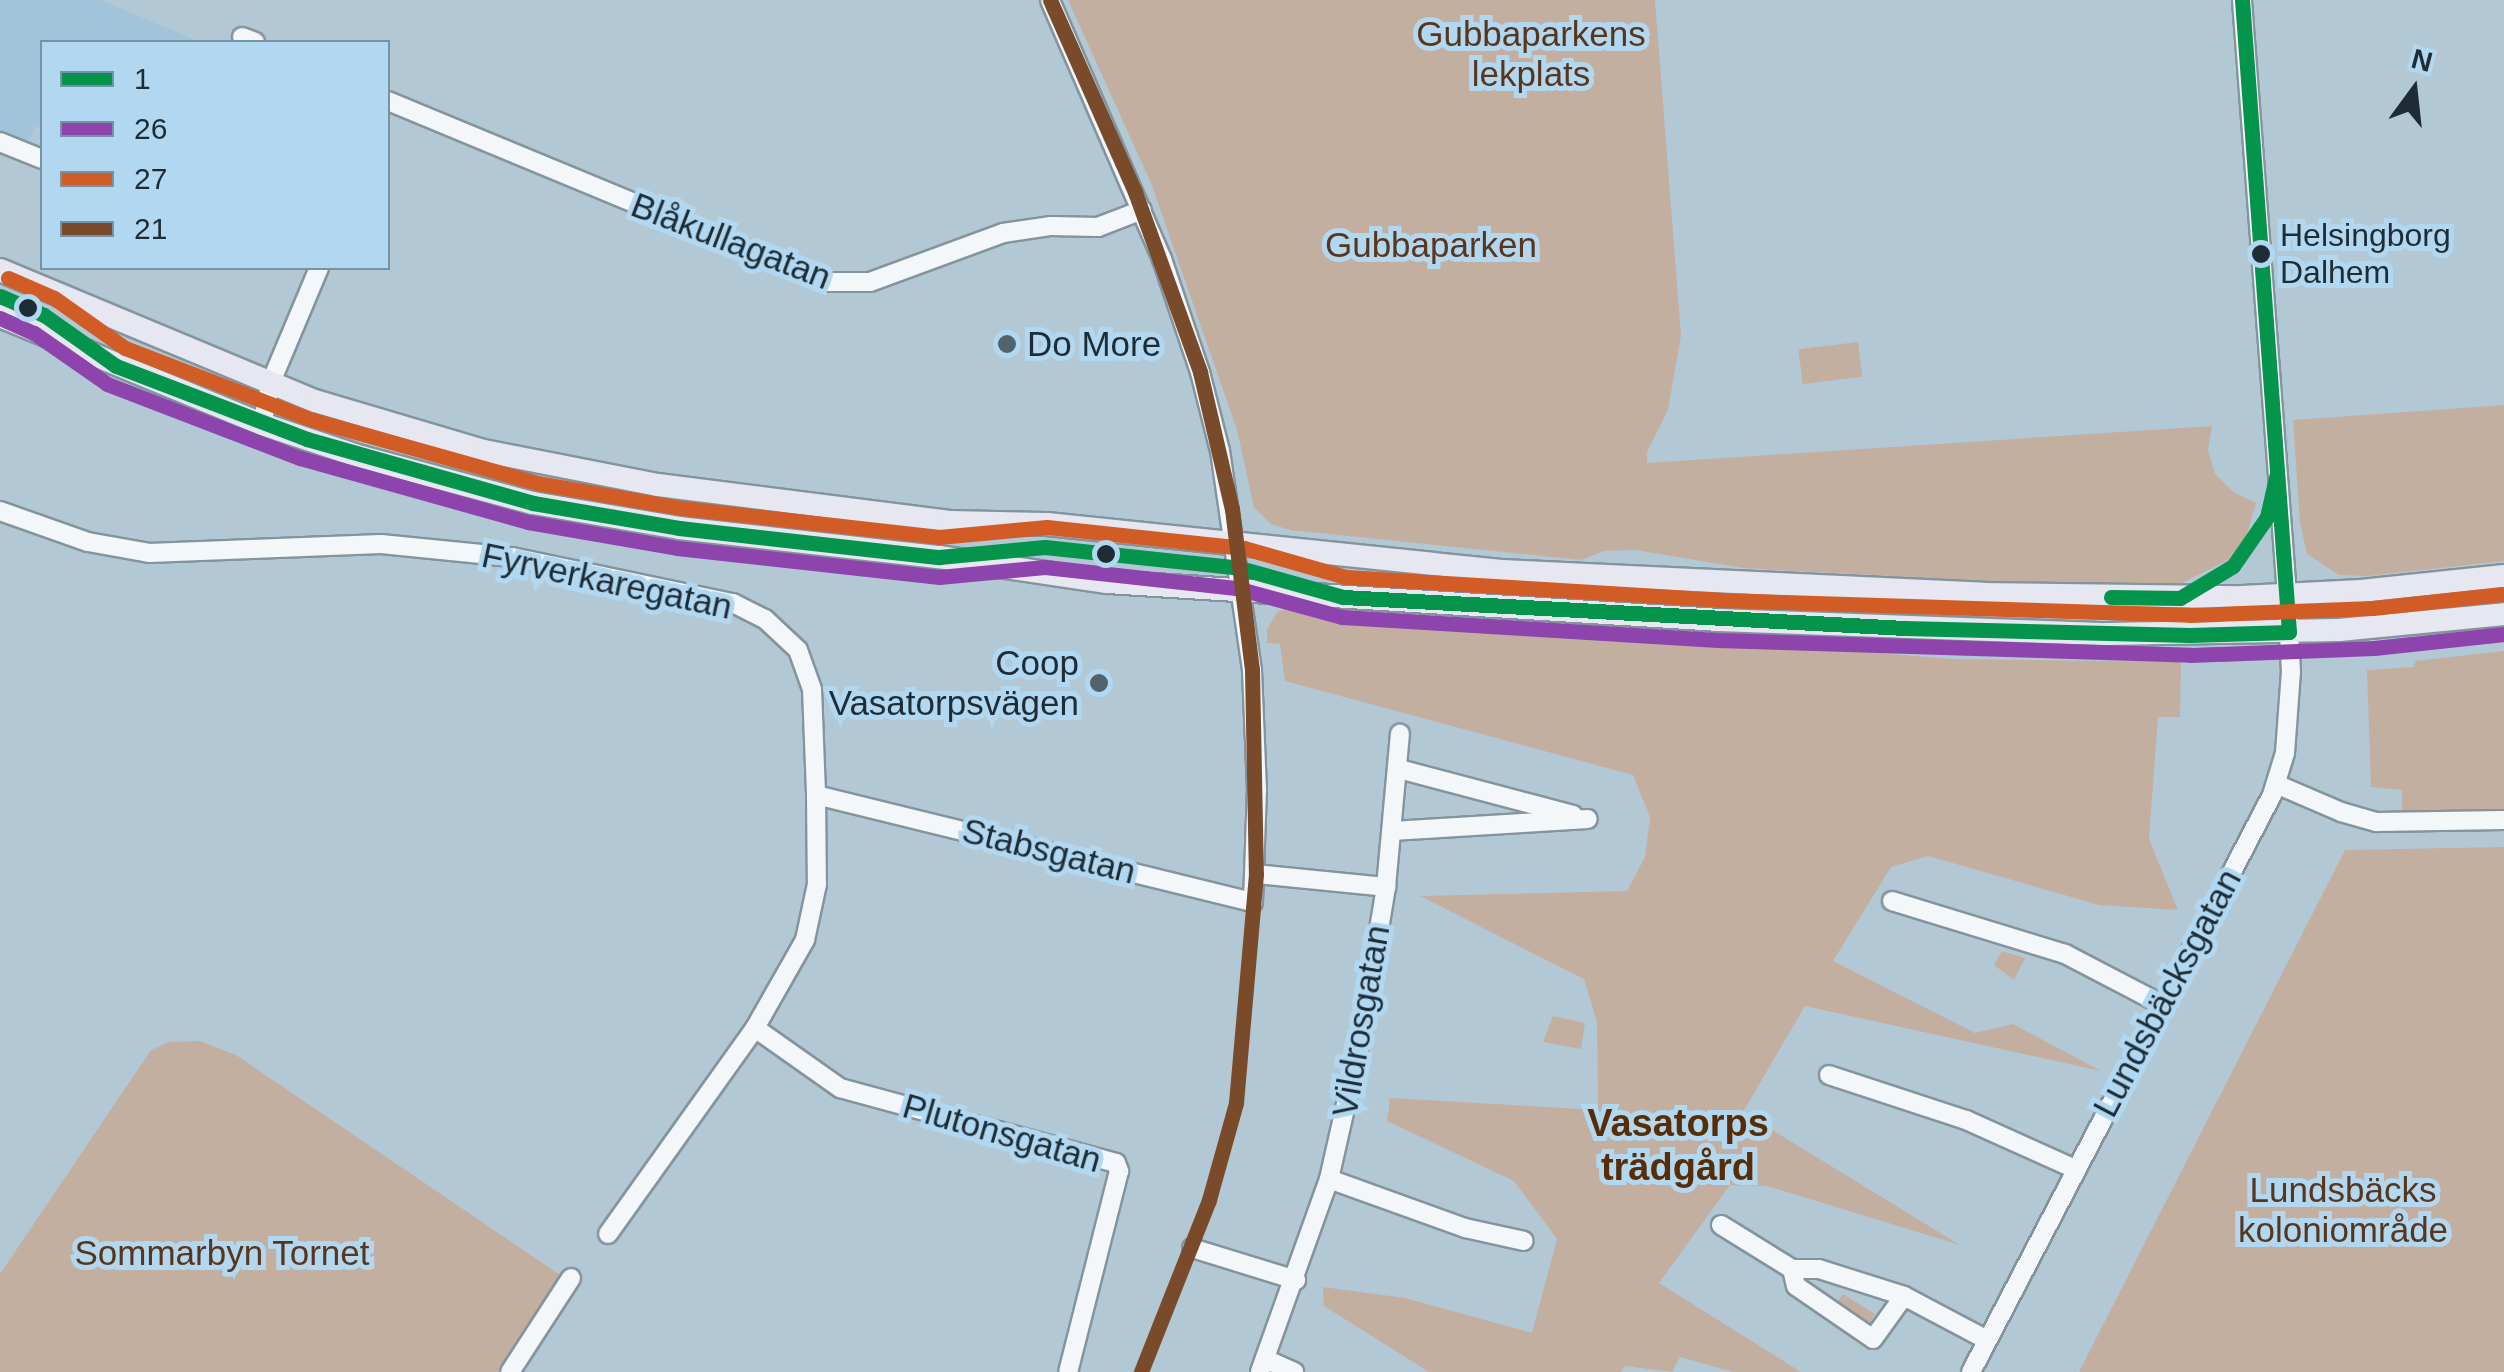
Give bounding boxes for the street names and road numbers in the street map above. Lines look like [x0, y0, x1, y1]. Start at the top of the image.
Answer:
street label: Blåkullagatan [625, 184, 837, 298]
street label: Fyrverkaregatan [478, 534, 736, 628]
street label: Stabsgatan [958, 809, 1140, 893]
street label: Lundsbäcksgatan [2084, 862, 2250, 1124]
street label: Vildrosgatan [1323, 922, 1399, 1120]
street label: Plutonsgatan [898, 1085, 1106, 1181]

